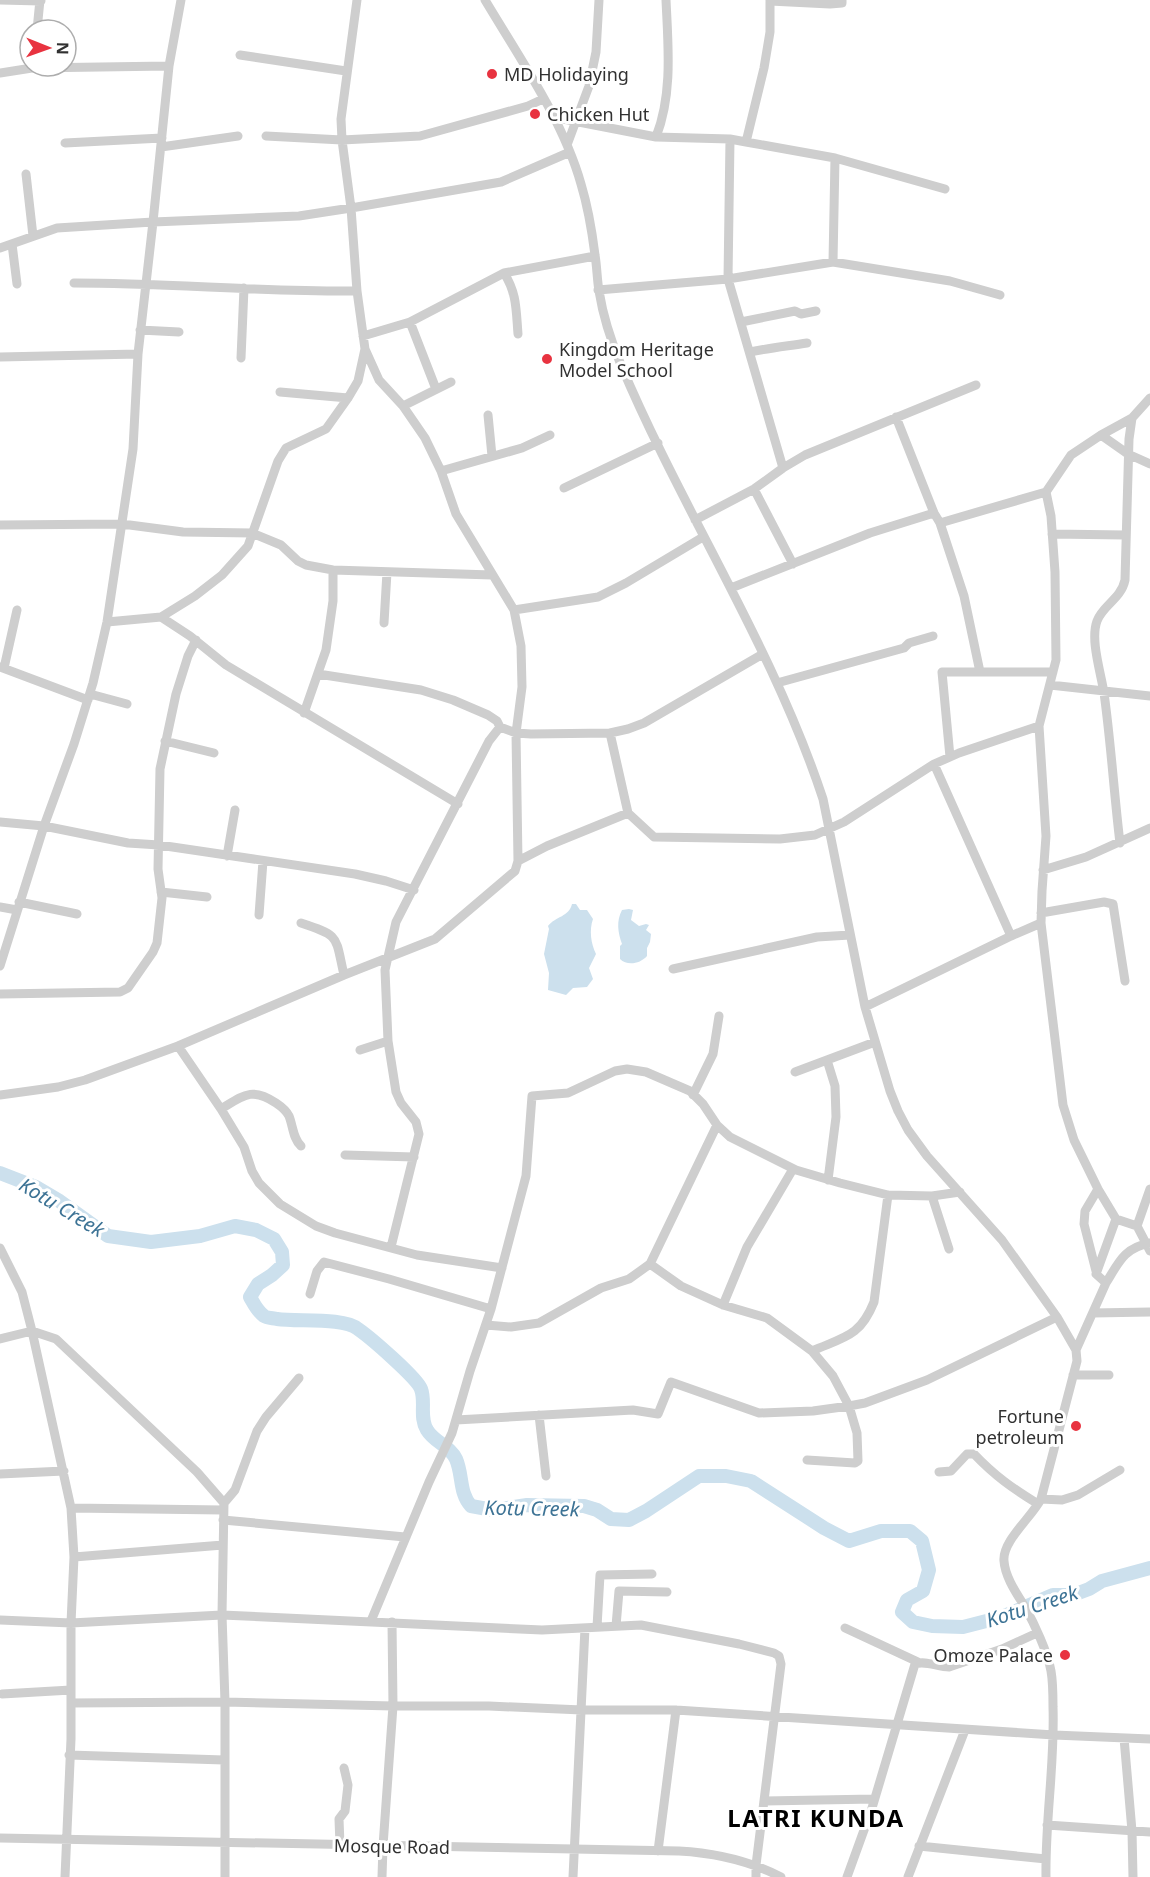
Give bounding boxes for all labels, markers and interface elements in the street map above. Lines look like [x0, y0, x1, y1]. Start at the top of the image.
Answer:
north arrow [18, 18, 78, 78]
text: N [52, 42, 74, 55]
place label: MD Holidaying [504, 62, 629, 86]
marker: MD Holidaying [485, 67, 499, 81]
place label: Chicken Hut [547, 102, 650, 126]
marker: Chicken Hut [528, 107, 542, 121]
place label: Kingdom Heritage Model School [559, 337, 714, 382]
marker: Kingdom Heritage Model School [540, 352, 554, 366]
water label: Kotu Creek [14, 1171, 111, 1244]
place label: Fortune petroleum [976, 1404, 1064, 1449]
marker: Fortune petroleum [1069, 1419, 1083, 1433]
water label: Kotu Creek [484, 1494, 581, 1522]
water label: Kotu Creek [983, 1578, 1082, 1634]
place label: Omoze Palace [934, 1643, 1053, 1667]
marker: Omoze Palace [1058, 1648, 1072, 1662]
district label: LATRI KUNDA [727, 1801, 905, 1834]
street label: Mosque Road [334, 1833, 450, 1859]

